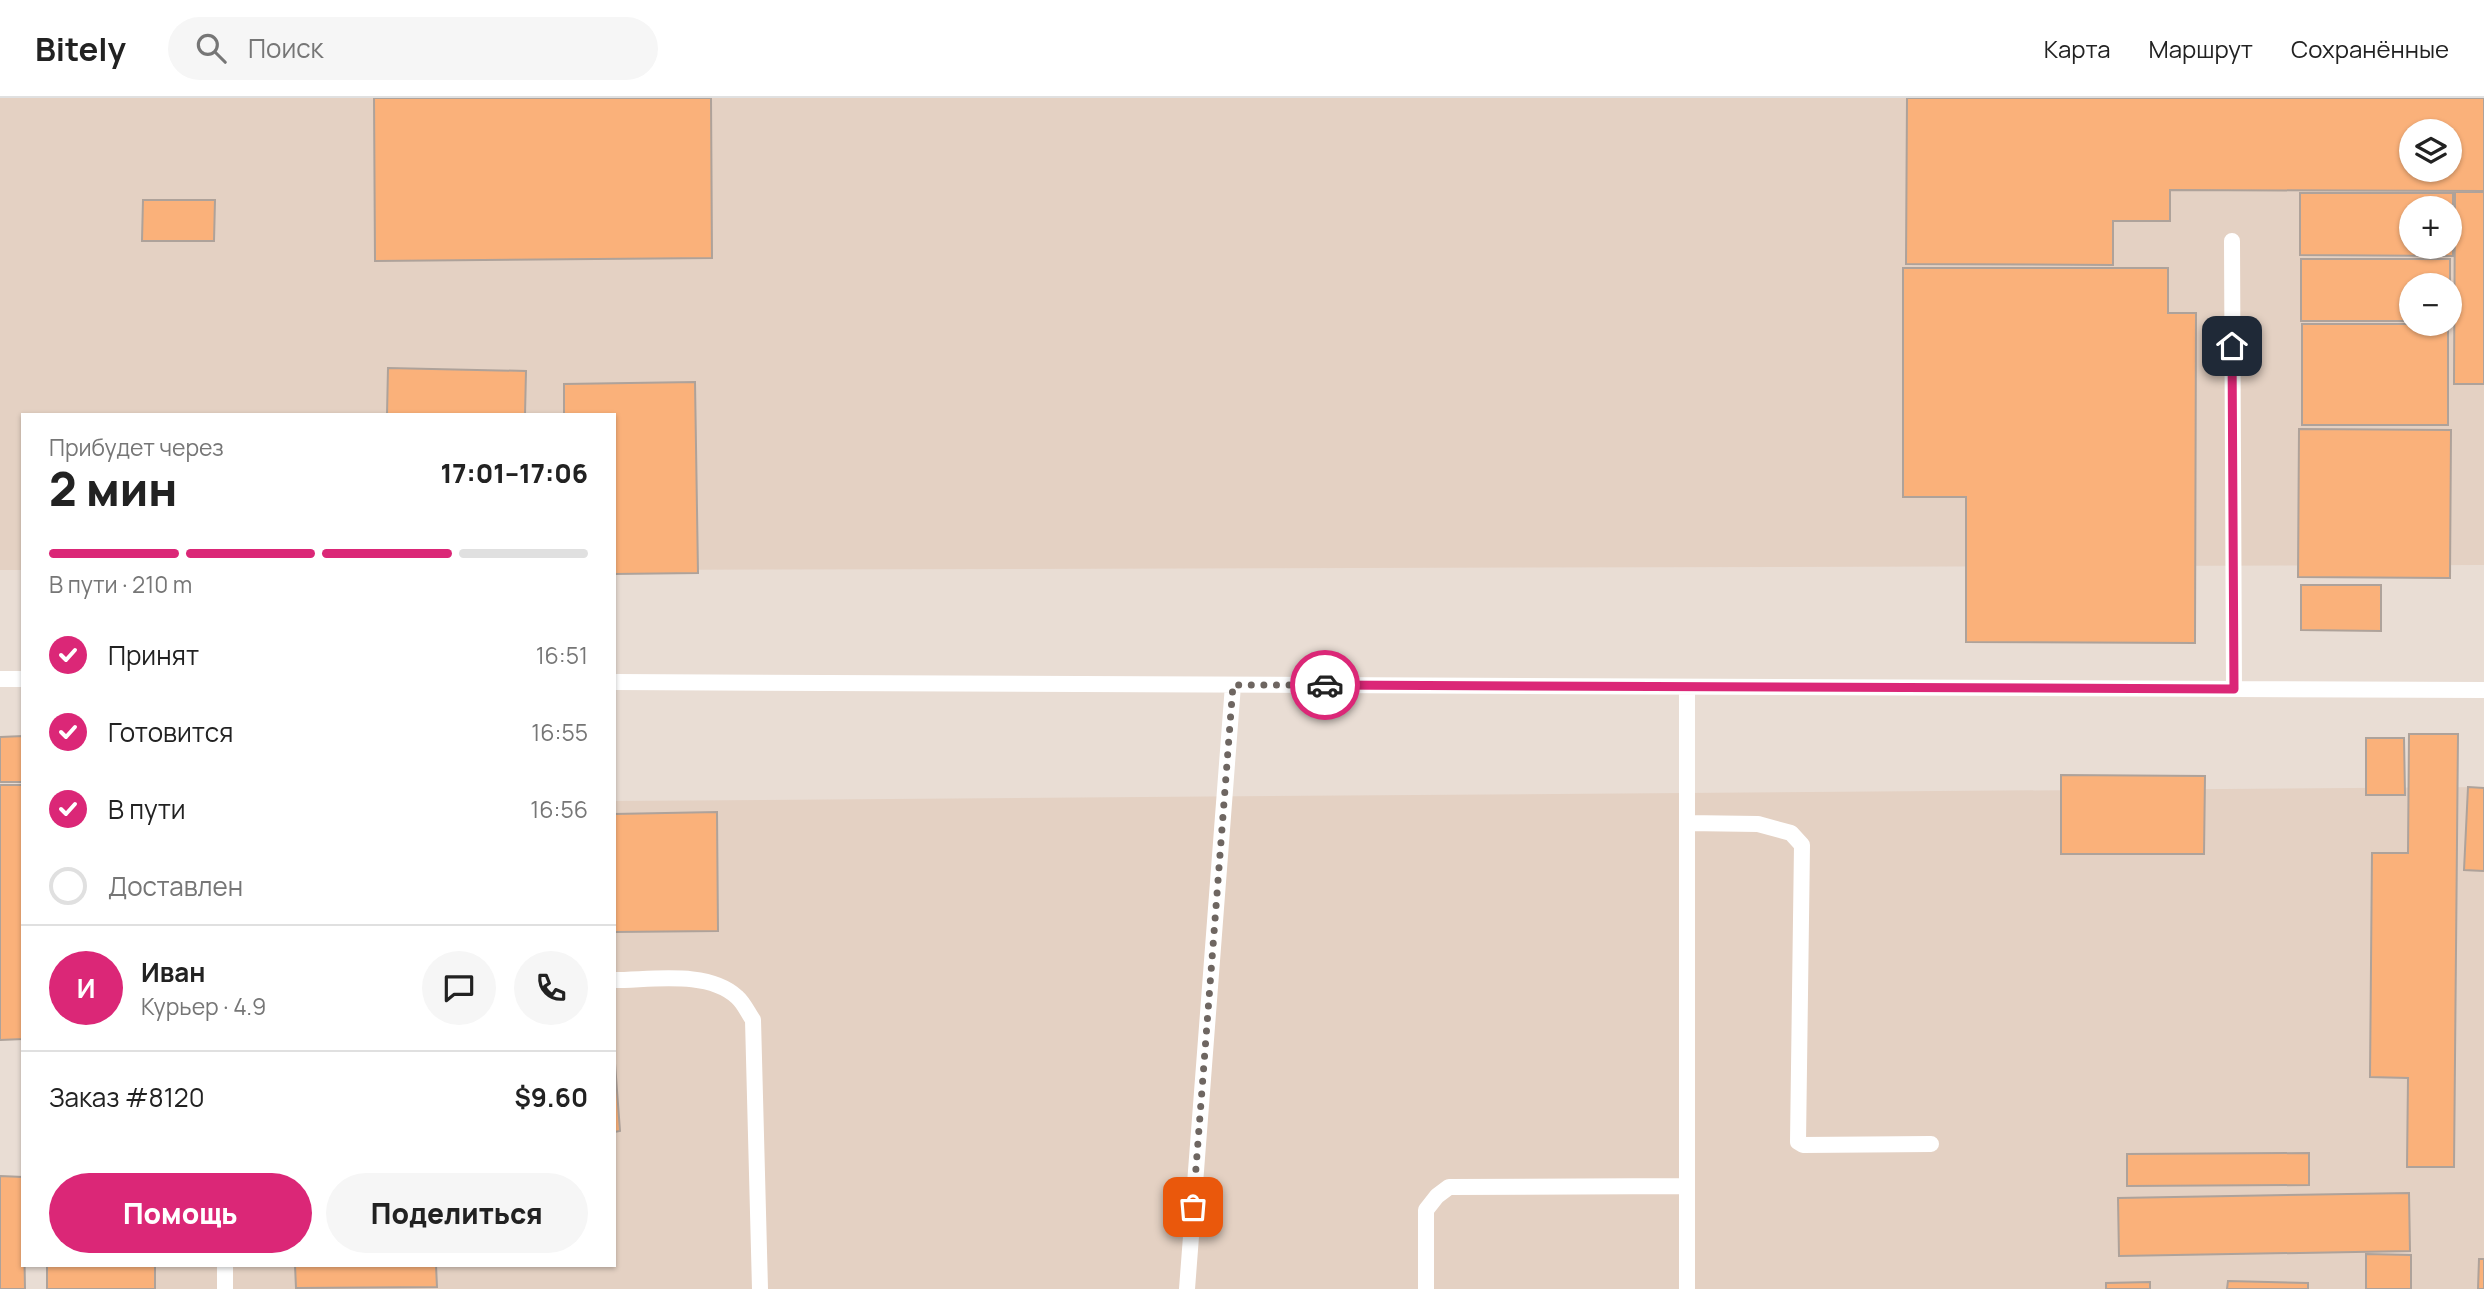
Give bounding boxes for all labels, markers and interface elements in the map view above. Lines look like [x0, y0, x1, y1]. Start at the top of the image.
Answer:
search box [168, 17, 658, 80]
text: Bitely [35, 26, 126, 71]
icon: search [192, 29, 230, 67]
text: Поиск [248, 30, 324, 66]
text: Карта [2044, 32, 2111, 65]
text: Маршрут [2149, 32, 2253, 65]
text: Сохранённые [2291, 32, 2449, 65]
map controls [2399, 119, 2462, 336]
button: layers [2399, 119, 2462, 182]
button: + [2399, 196, 2462, 259]
button: − [2399, 273, 2462, 336]
pin [2202, 316, 2262, 376]
icon: home [2213, 327, 2251, 365]
text: Прибудет через [49, 431, 224, 463]
text: 17:01–17:06 [440, 455, 588, 491]
text: 2 мин [49, 457, 177, 520]
text: В пути · 210 m [49, 568, 192, 600]
icon: check [49, 636, 87, 674]
text: Принят [108, 637, 199, 673]
text: 16:51 [536, 639, 588, 671]
courier [1290, 650, 1360, 720]
icon: car [1306, 666, 1344, 704]
icon: check [49, 713, 87, 751]
text: Готовится [108, 714, 233, 750]
text: 16:55 [531, 716, 588, 748]
icon: check [49, 790, 87, 828]
text: В пути [108, 791, 186, 827]
text: 16:56 [530, 793, 588, 825]
text: Доставлен [108, 868, 243, 904]
button: chat [422, 951, 496, 1025]
button: phone [514, 951, 588, 1025]
text: Иван [141, 954, 205, 990]
text: И [77, 970, 95, 1006]
text: Курьер · 4.9 [141, 990, 266, 1022]
text: Заказ #8120 [49, 1079, 205, 1115]
text: $9.60 [514, 1079, 588, 1115]
button: Помощь [49, 1173, 312, 1253]
button: Поделиться [326, 1173, 588, 1253]
pin [1163, 1177, 1223, 1237]
icon: bag [1174, 1188, 1212, 1226]

